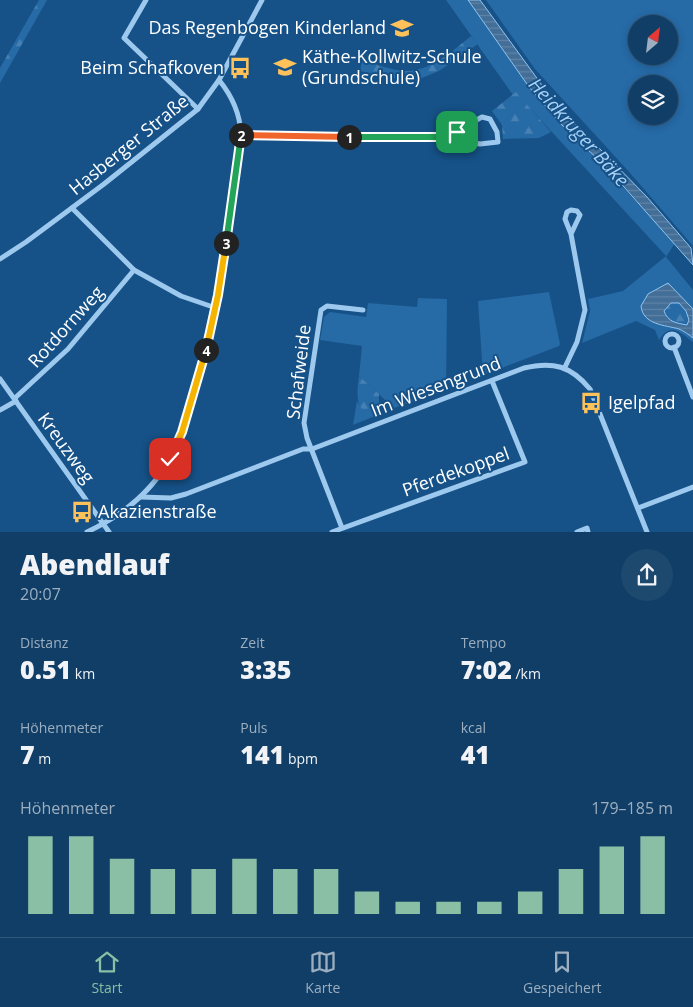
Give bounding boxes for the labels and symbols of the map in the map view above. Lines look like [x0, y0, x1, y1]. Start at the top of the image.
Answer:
place label: Das Regenbogen Kinderland [148, 15, 386, 39]
school or university icon: Das Regenbogen Kinderland [389, 15, 415, 41]
north arrow [628, 15, 678, 65]
place label: Käthe-Kollwitz-Schule (Grundschule) [302, 44, 482, 89]
school or university icon: Käthe-Kollwitz-Schule (Grundschule) [272, 54, 298, 80]
place label: Beim Schafkoven [80, 55, 224, 79]
bus stop icon: Beim Schafkoven [227, 55, 253, 81]
water label: Heidkruger Bäke [523, 72, 635, 192]
street label: Hasberger Straße [64, 89, 193, 200]
pin [436, 111, 478, 153]
pin: 2 [228, 122, 254, 148]
pin: 1 [336, 124, 362, 150]
pin: 3 [214, 230, 238, 256]
street label: Rotdornweg [22, 280, 109, 372]
street label: Schafweide [280, 323, 316, 421]
pin: 4 [194, 338, 218, 362]
street label: Im Wiesengrund [367, 350, 504, 422]
bus stop icon: Igelpfad [578, 390, 604, 416]
place label: Igelpfad [608, 390, 676, 414]
street label: Kreuzweg [33, 407, 101, 488]
pin [149, 438, 191, 480]
street label: Pferdekoppel [399, 441, 513, 502]
bus stop icon: Akazienstraße [69, 499, 95, 525]
place label: Akazienstraße [98, 499, 217, 523]

